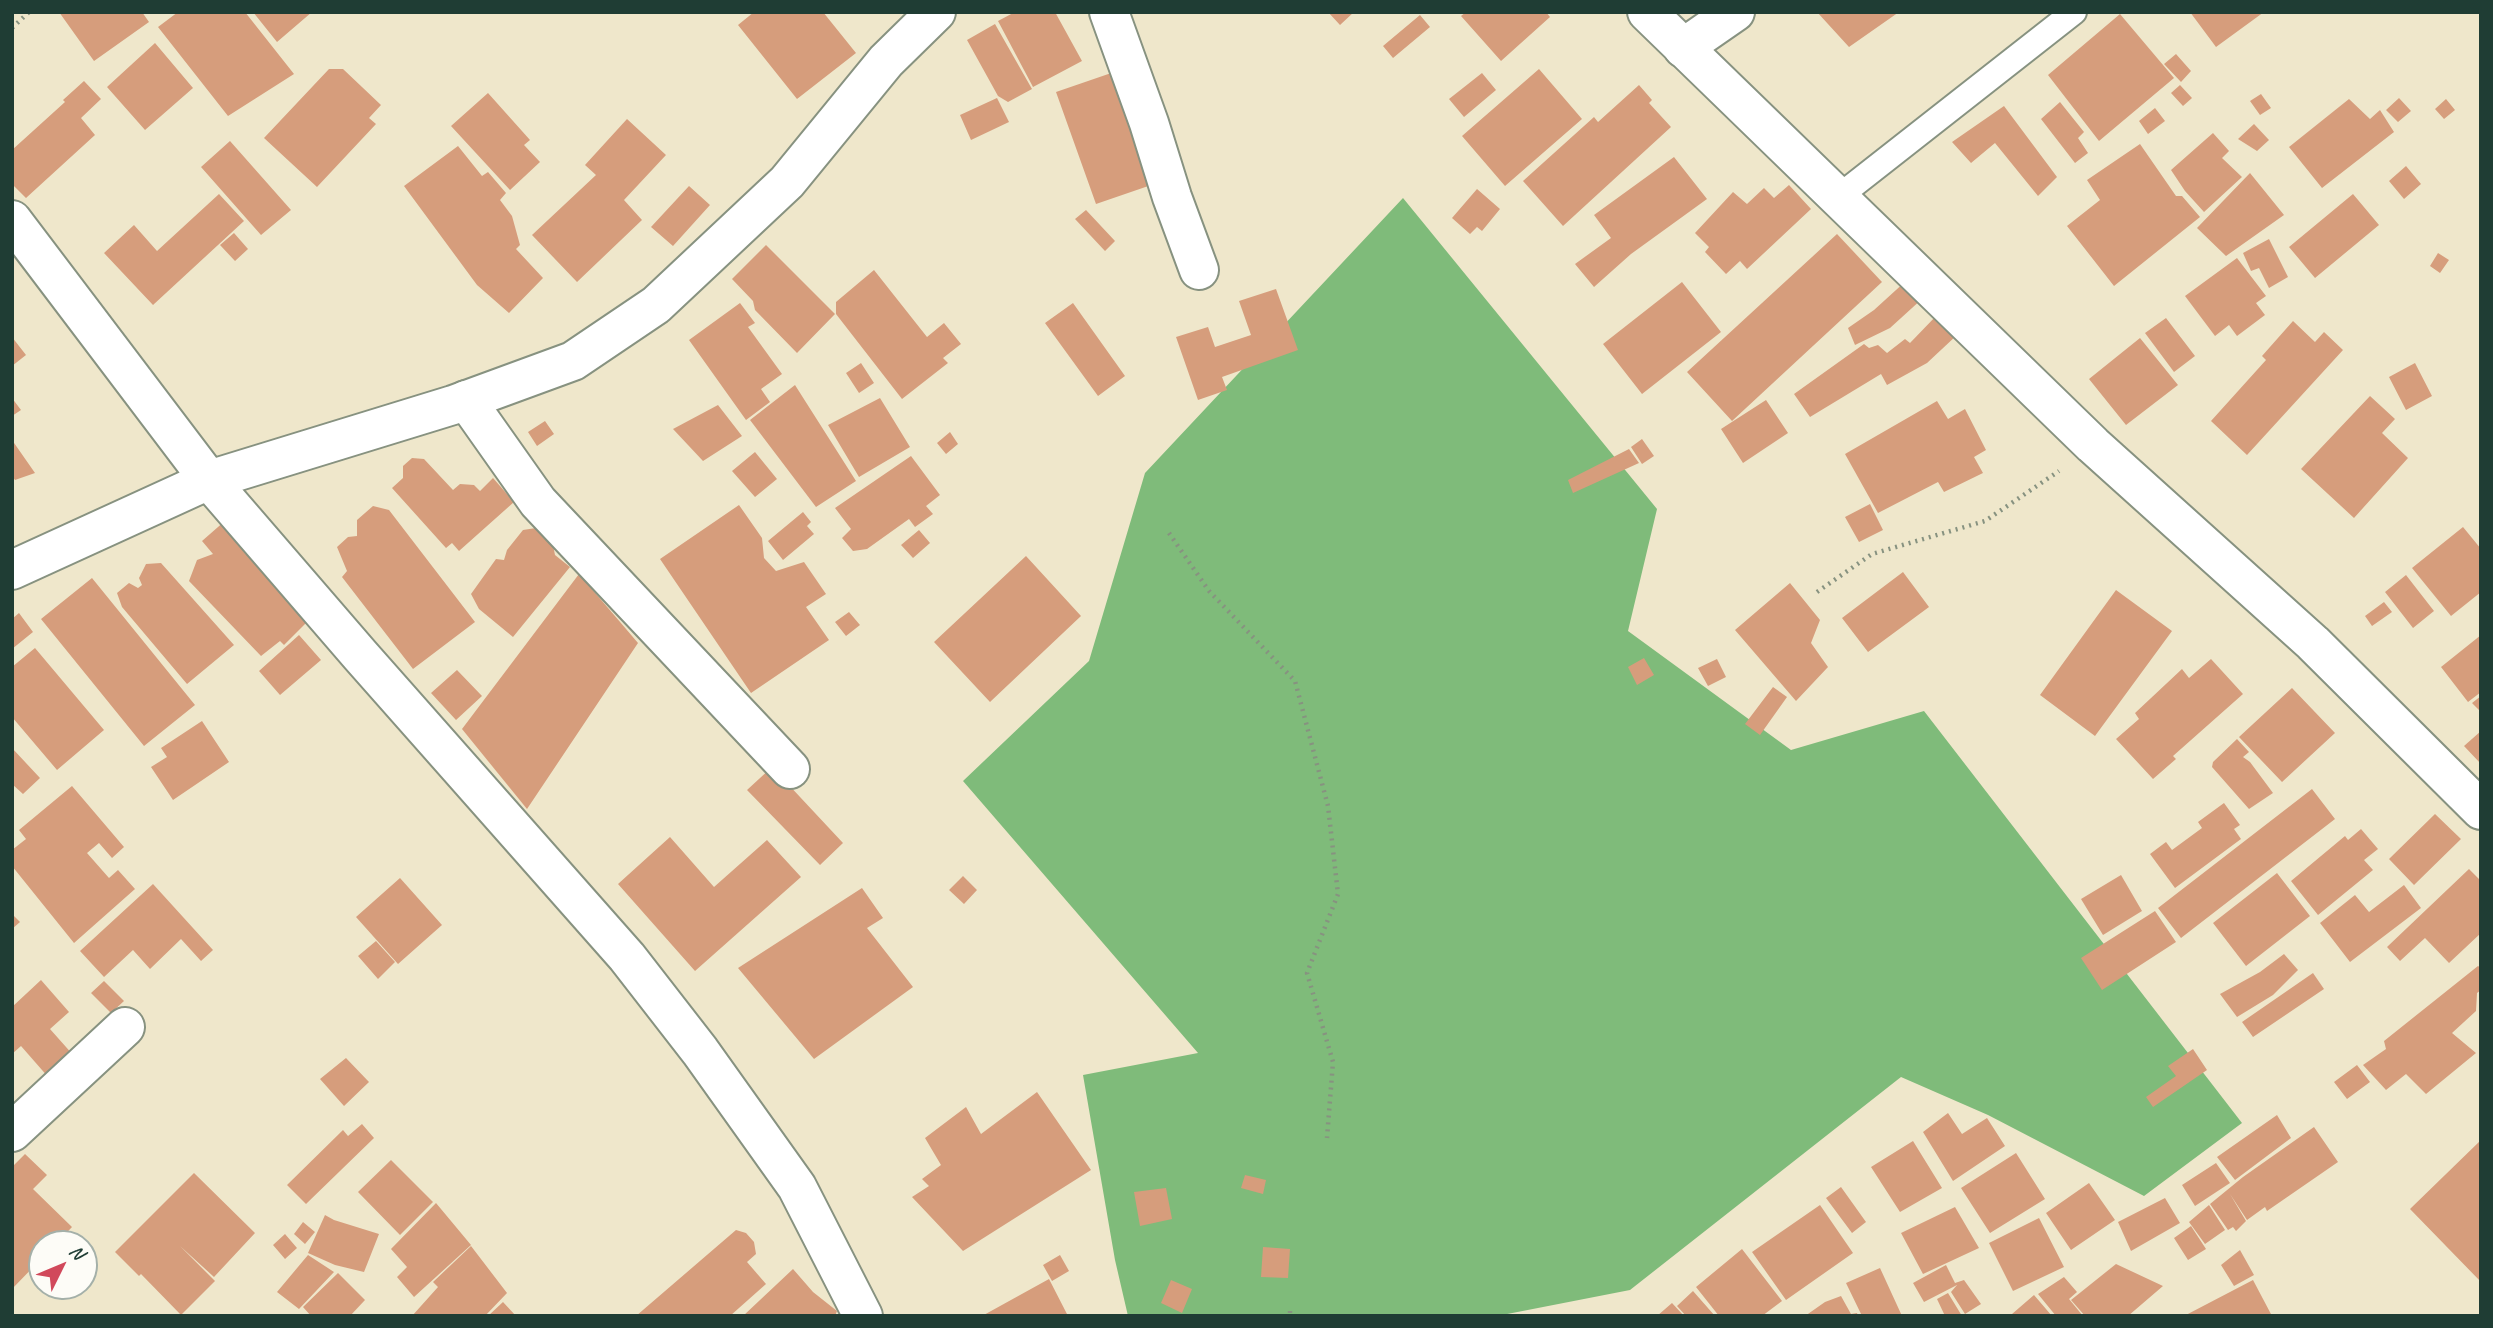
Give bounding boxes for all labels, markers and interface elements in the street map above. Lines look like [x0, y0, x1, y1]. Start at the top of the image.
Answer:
north arrow [28, 1230, 98, 1300]
text: N [64, 1240, 90, 1265]

